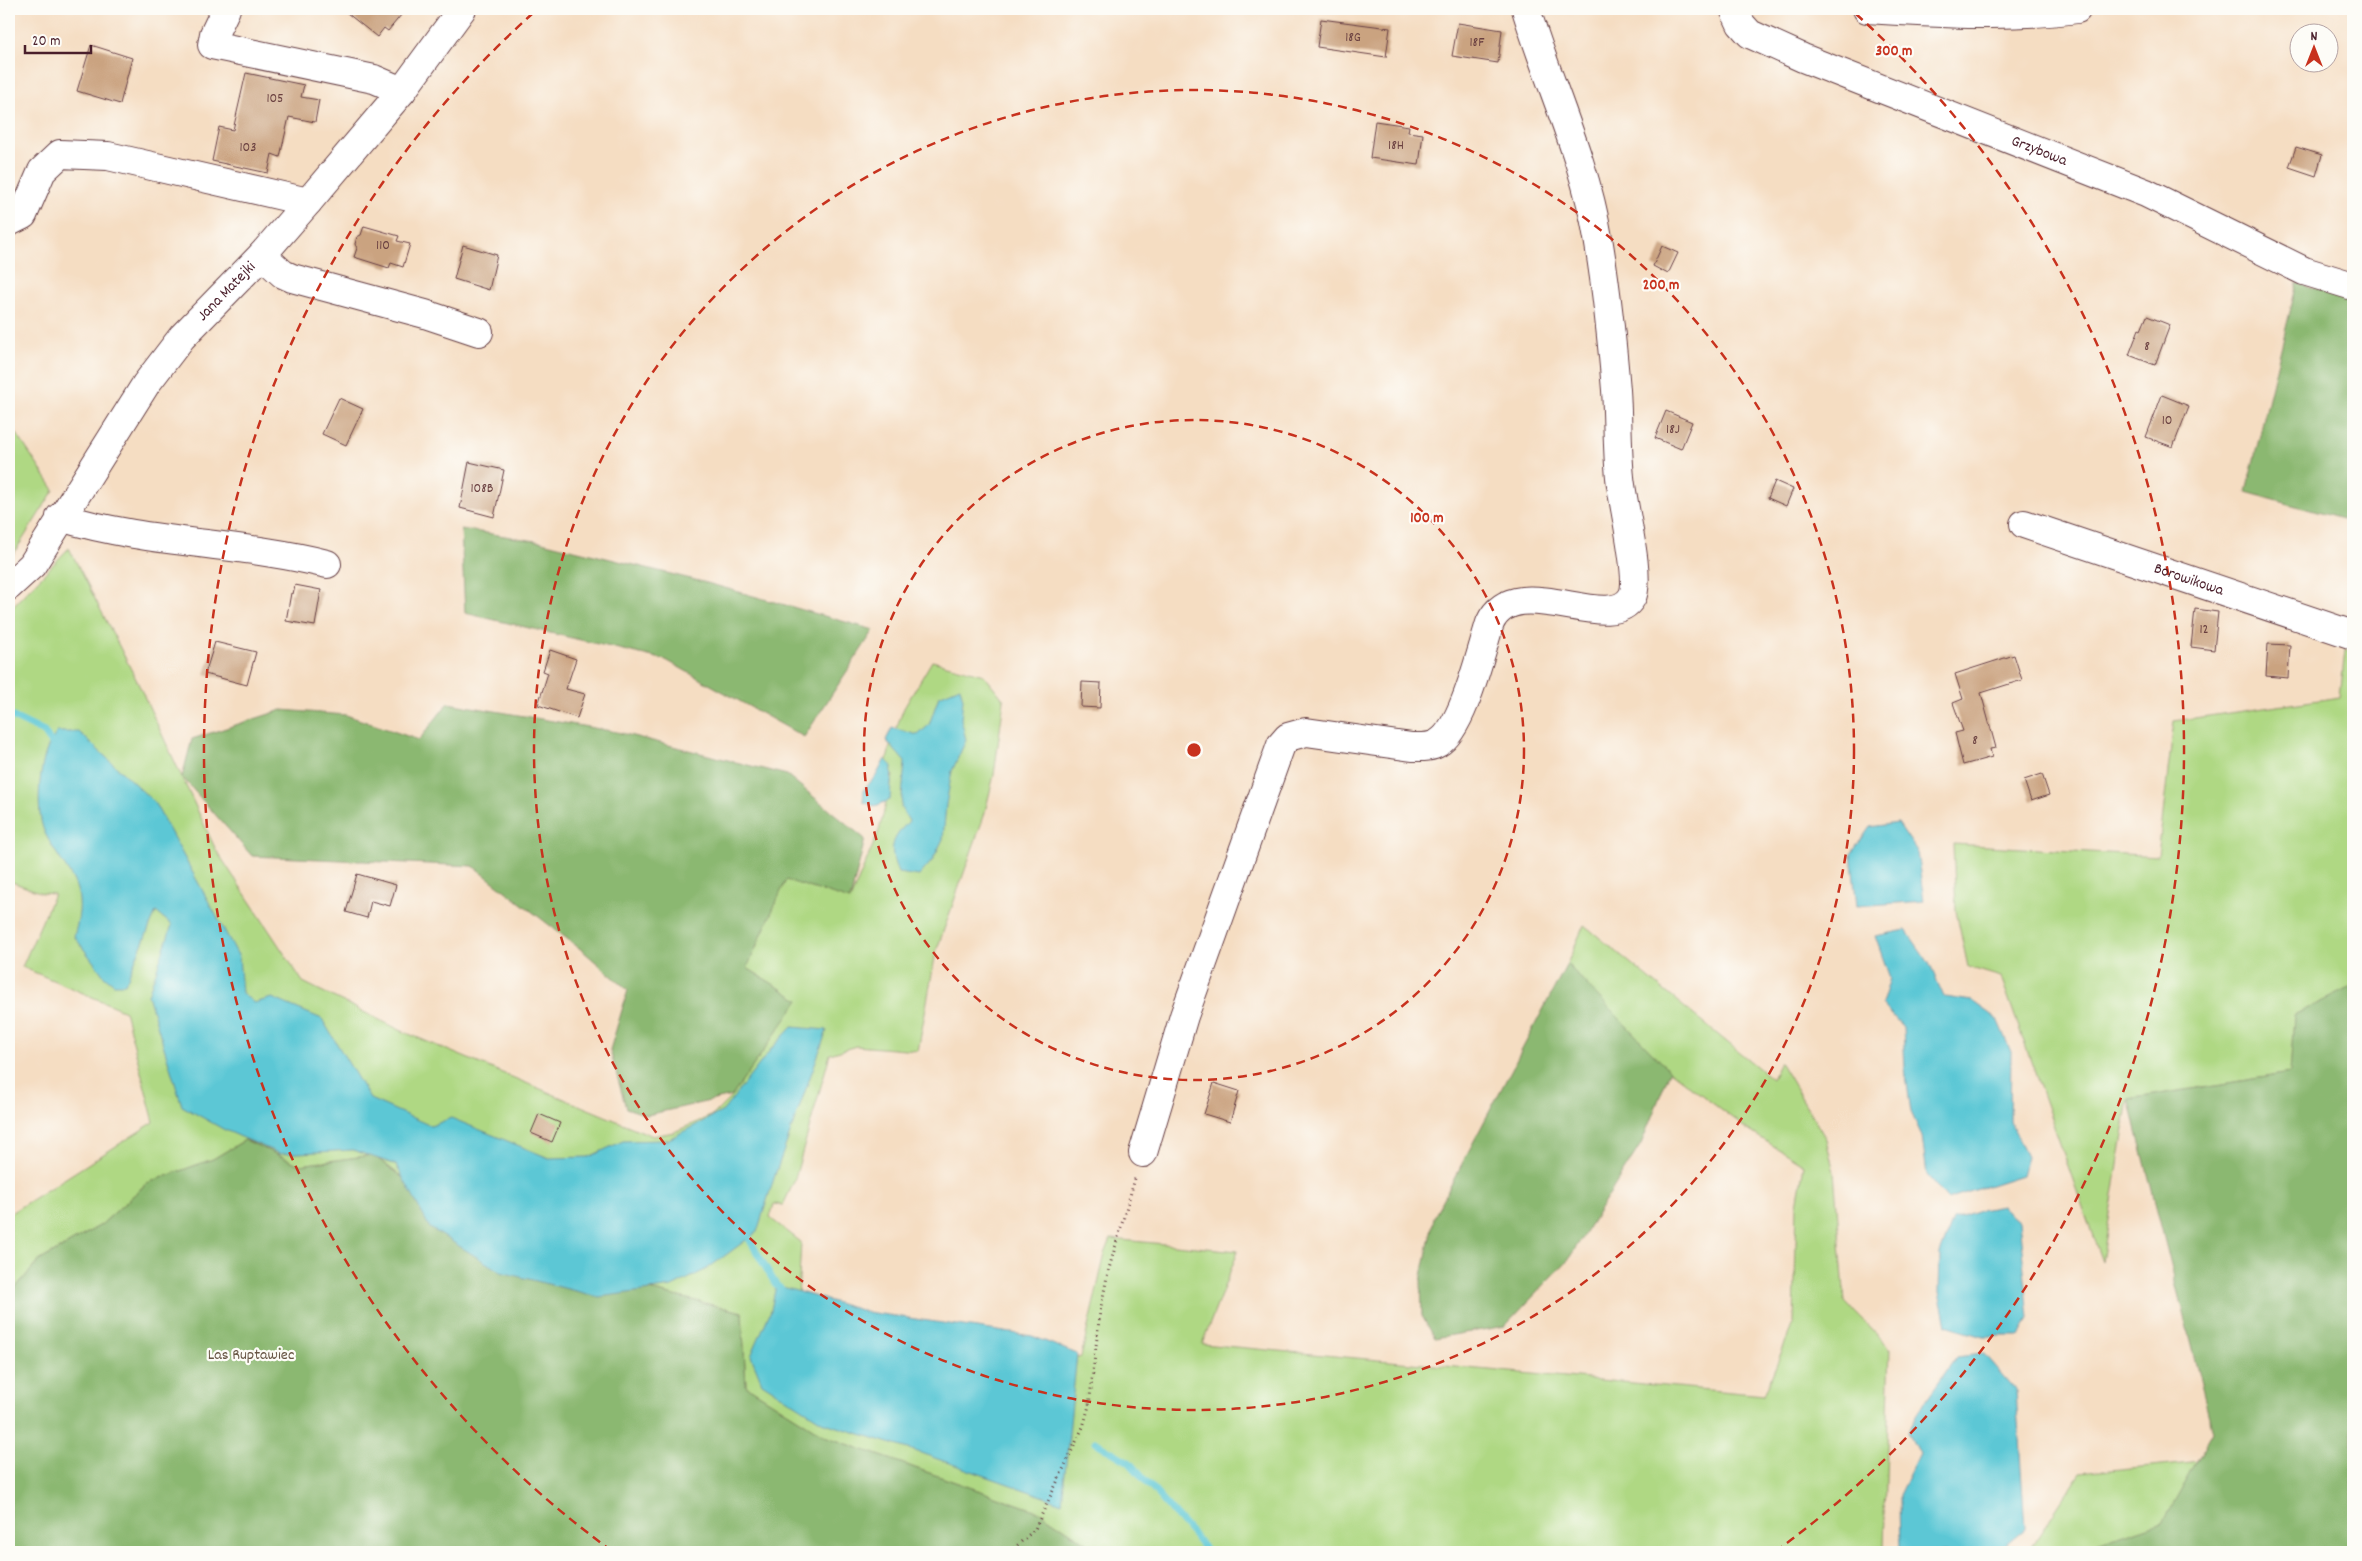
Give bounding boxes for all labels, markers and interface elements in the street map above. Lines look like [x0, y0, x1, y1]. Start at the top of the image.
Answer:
scale bar [25, 22, 91, 54]
north arrow [2290, 22, 2340, 72]
text: N [2311, 27, 2318, 47]
house number: 18G [1345, 28, 1361, 48]
text: 20 m [32, 31, 60, 53]
house number: 18F [1470, 33, 1485, 53]
text: 300 m [1876, 41, 1912, 63]
house number: 105 [266, 89, 284, 109]
street label: Grzybowa [2008, 130, 2071, 173]
house number: 18H [1388, 136, 1404, 156]
house number: 103 [240, 138, 256, 158]
house number: 110 [376, 236, 390, 256]
street label: Jana Matejki [192, 256, 261, 326]
text: 200 m [1643, 275, 1679, 297]
house number: 8 [2144, 337, 2150, 357]
house number: 10 [2162, 411, 2172, 431]
house number: 18J [1666, 420, 1680, 440]
house number: 108B [471, 479, 494, 499]
text: 100 m [1410, 508, 1444, 530]
street label: Borowikowa [2151, 557, 2227, 602]
house number: 12 [2199, 620, 2209, 640]
house number: 8 [1972, 731, 1978, 751]
centre of rings [1185, 741, 1203, 759]
park label: Las Ruptawiec [208, 1344, 294, 1367]

